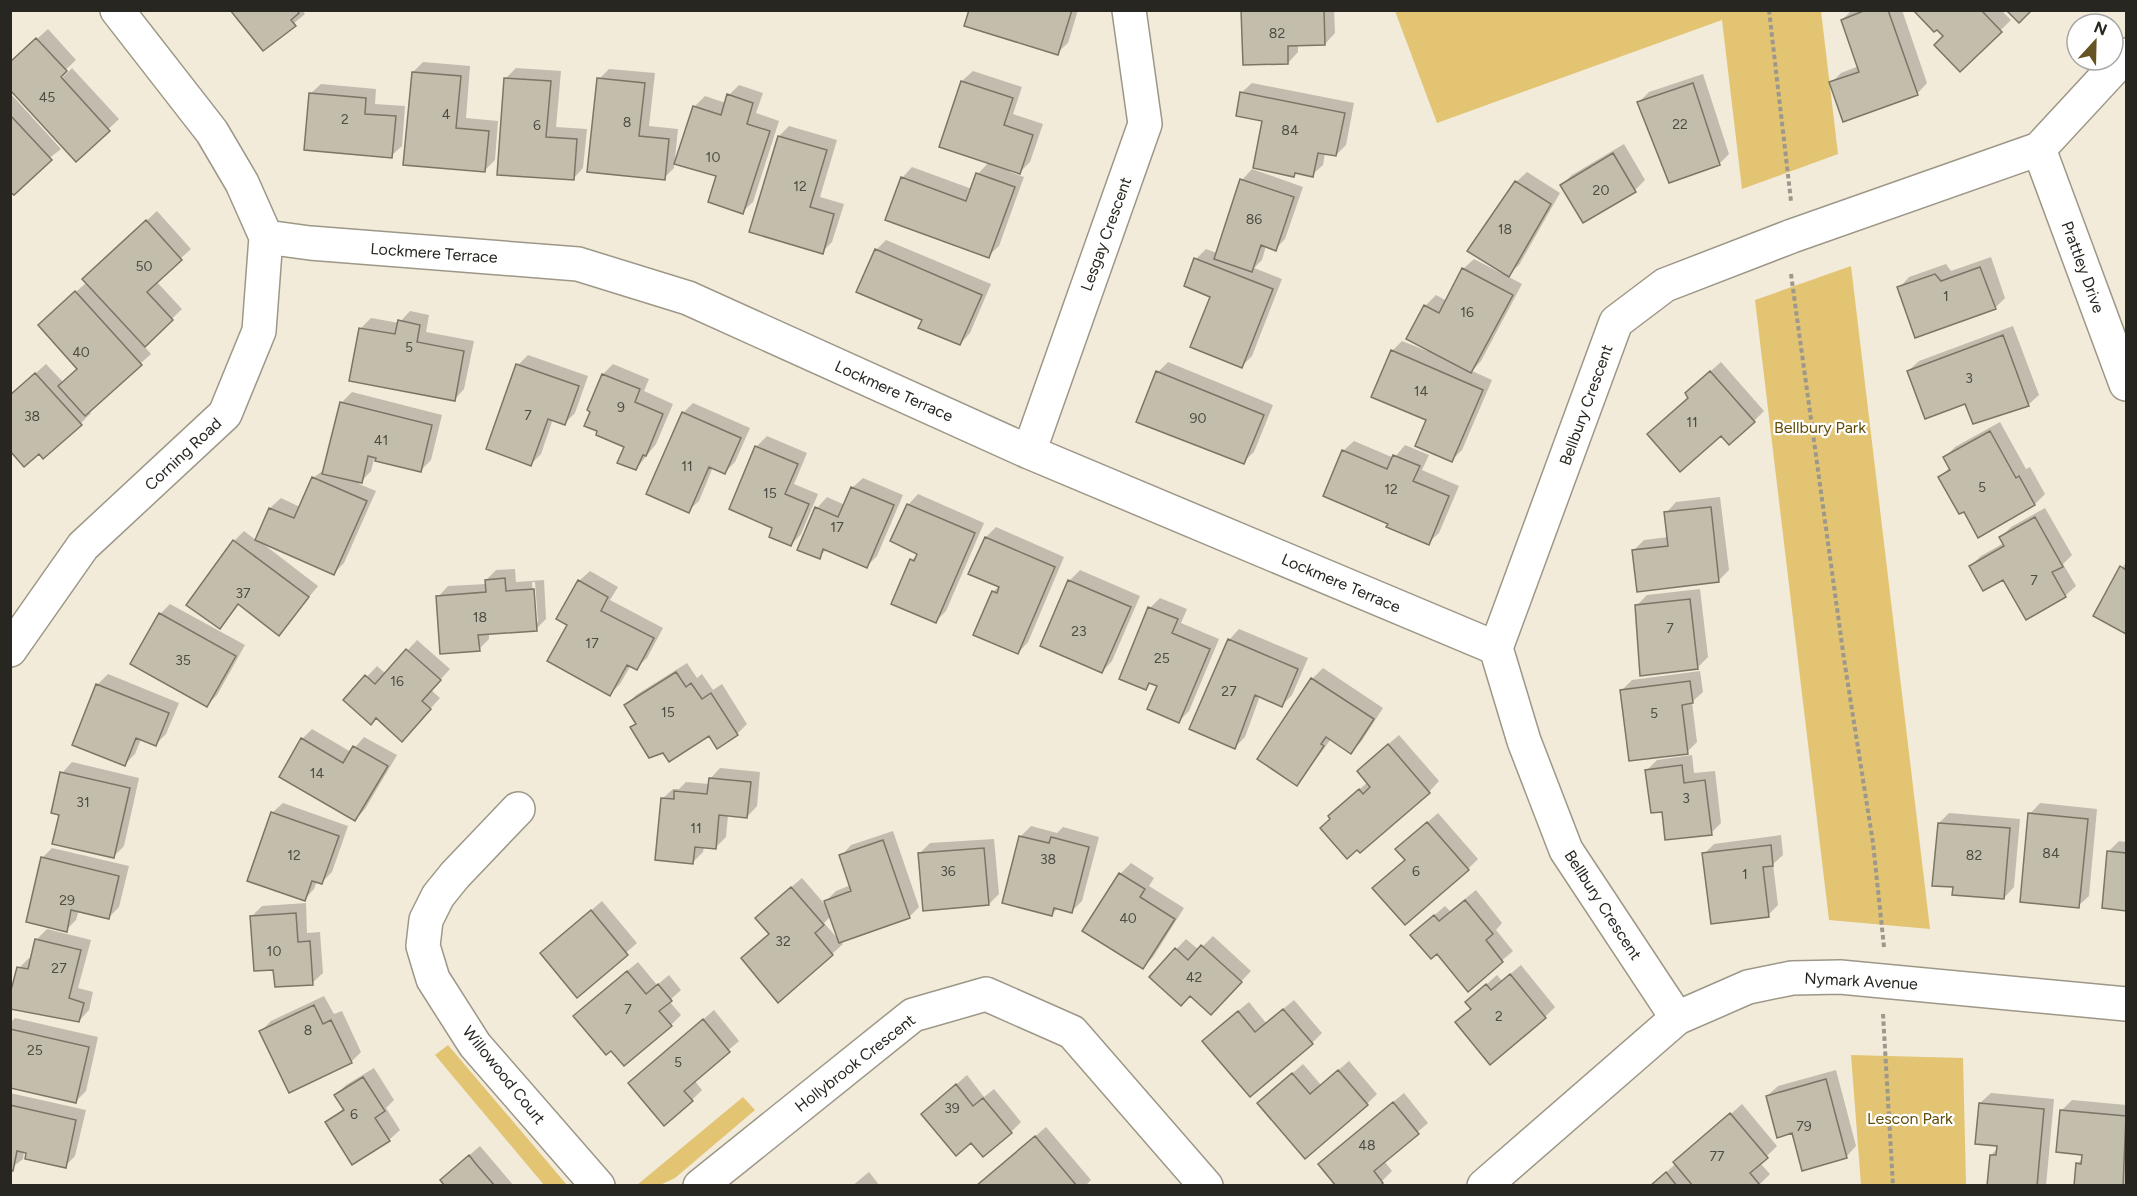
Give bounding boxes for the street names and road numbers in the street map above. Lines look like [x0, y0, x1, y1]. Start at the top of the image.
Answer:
street label: Lesgay Crescent [1077, 174, 1135, 294]
street label: Prattley Drive [2058, 219, 2108, 316]
street label: Lockmere Terrace [370, 239, 498, 267]
street label: Bellbury Crescent [1555, 342, 1617, 468]
street label: Lockmere Terrace [832, 356, 956, 426]
street label: Corning Road [141, 414, 225, 494]
street label: Lockmere Terrace [1279, 549, 1404, 617]
street label: Bellbury Crescent [1560, 847, 1646, 963]
street label: Nymark Avenue [1804, 969, 1919, 993]
street label: Hollybrook Crescent [791, 1010, 919, 1116]
street label: Willowood Court [459, 1022, 549, 1128]

